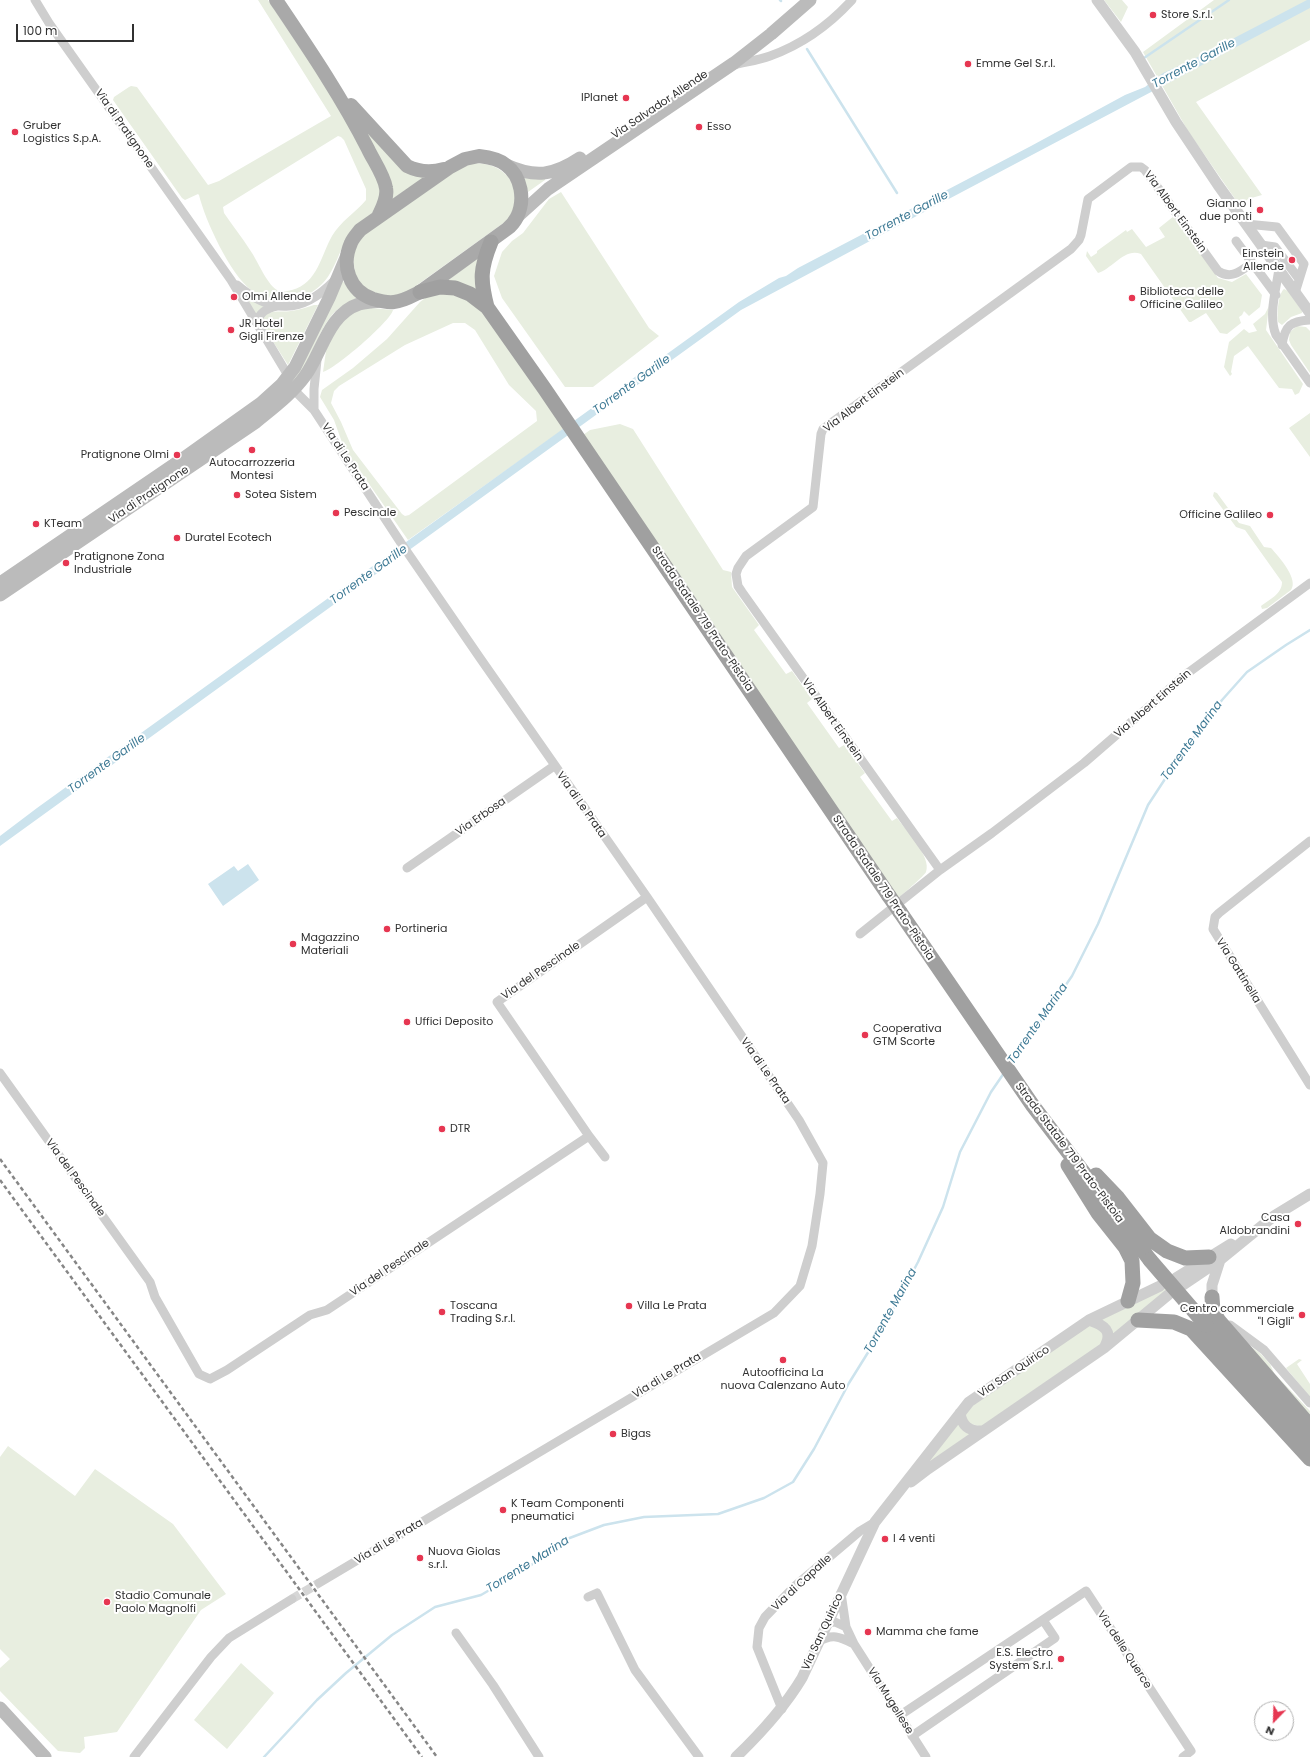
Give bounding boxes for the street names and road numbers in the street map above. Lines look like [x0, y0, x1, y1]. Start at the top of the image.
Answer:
street label: Via Salvador Allende [609, 68, 711, 142]
street label: Via di Pratignone [92, 87, 156, 171]
street label: Via Albert Einstein [1141, 169, 1209, 255]
street label: Via Albert Einstein [821, 366, 907, 436]
street label: Via di Le Prata [318, 421, 372, 493]
street label: Via di Pratignone [107, 463, 191, 527]
street label: Strada Statale 719 Prato-Pistoia [648, 544, 756, 694]
street label: Via Albert Einstein [1112, 667, 1194, 741]
street label: Via Albert Einstein [799, 676, 865, 764]
street label: Via di Le Prata [553, 769, 609, 841]
street label: Via Erbosa [453, 795, 509, 839]
street label: Strada Statale 719 Prato-Pistoia [829, 813, 937, 963]
street label: Via Gattinella [1213, 936, 1263, 1006]
street label: Via del Pescinale [499, 939, 583, 1003]
street label: Via di Le Prata [737, 1035, 793, 1107]
street label: Strada Statale 719 Prato-Pistoia [1012, 1080, 1126, 1226]
street label: Via del Pescinale [42, 1137, 108, 1219]
street label: Via del Pescinale [348, 1237, 432, 1299]
street label: Via San Quirico [976, 1343, 1052, 1401]
street label: Via di Le Prata [630, 1350, 704, 1402]
street label: Via di Le Prata [352, 1516, 426, 1568]
street label: Via di Capalle [769, 1552, 835, 1614]
street label: Via San Quirico [799, 1591, 847, 1673]
street label: Via delle Querce [1094, 1609, 1154, 1691]
street label: Via Mugellese [864, 1665, 916, 1737]

